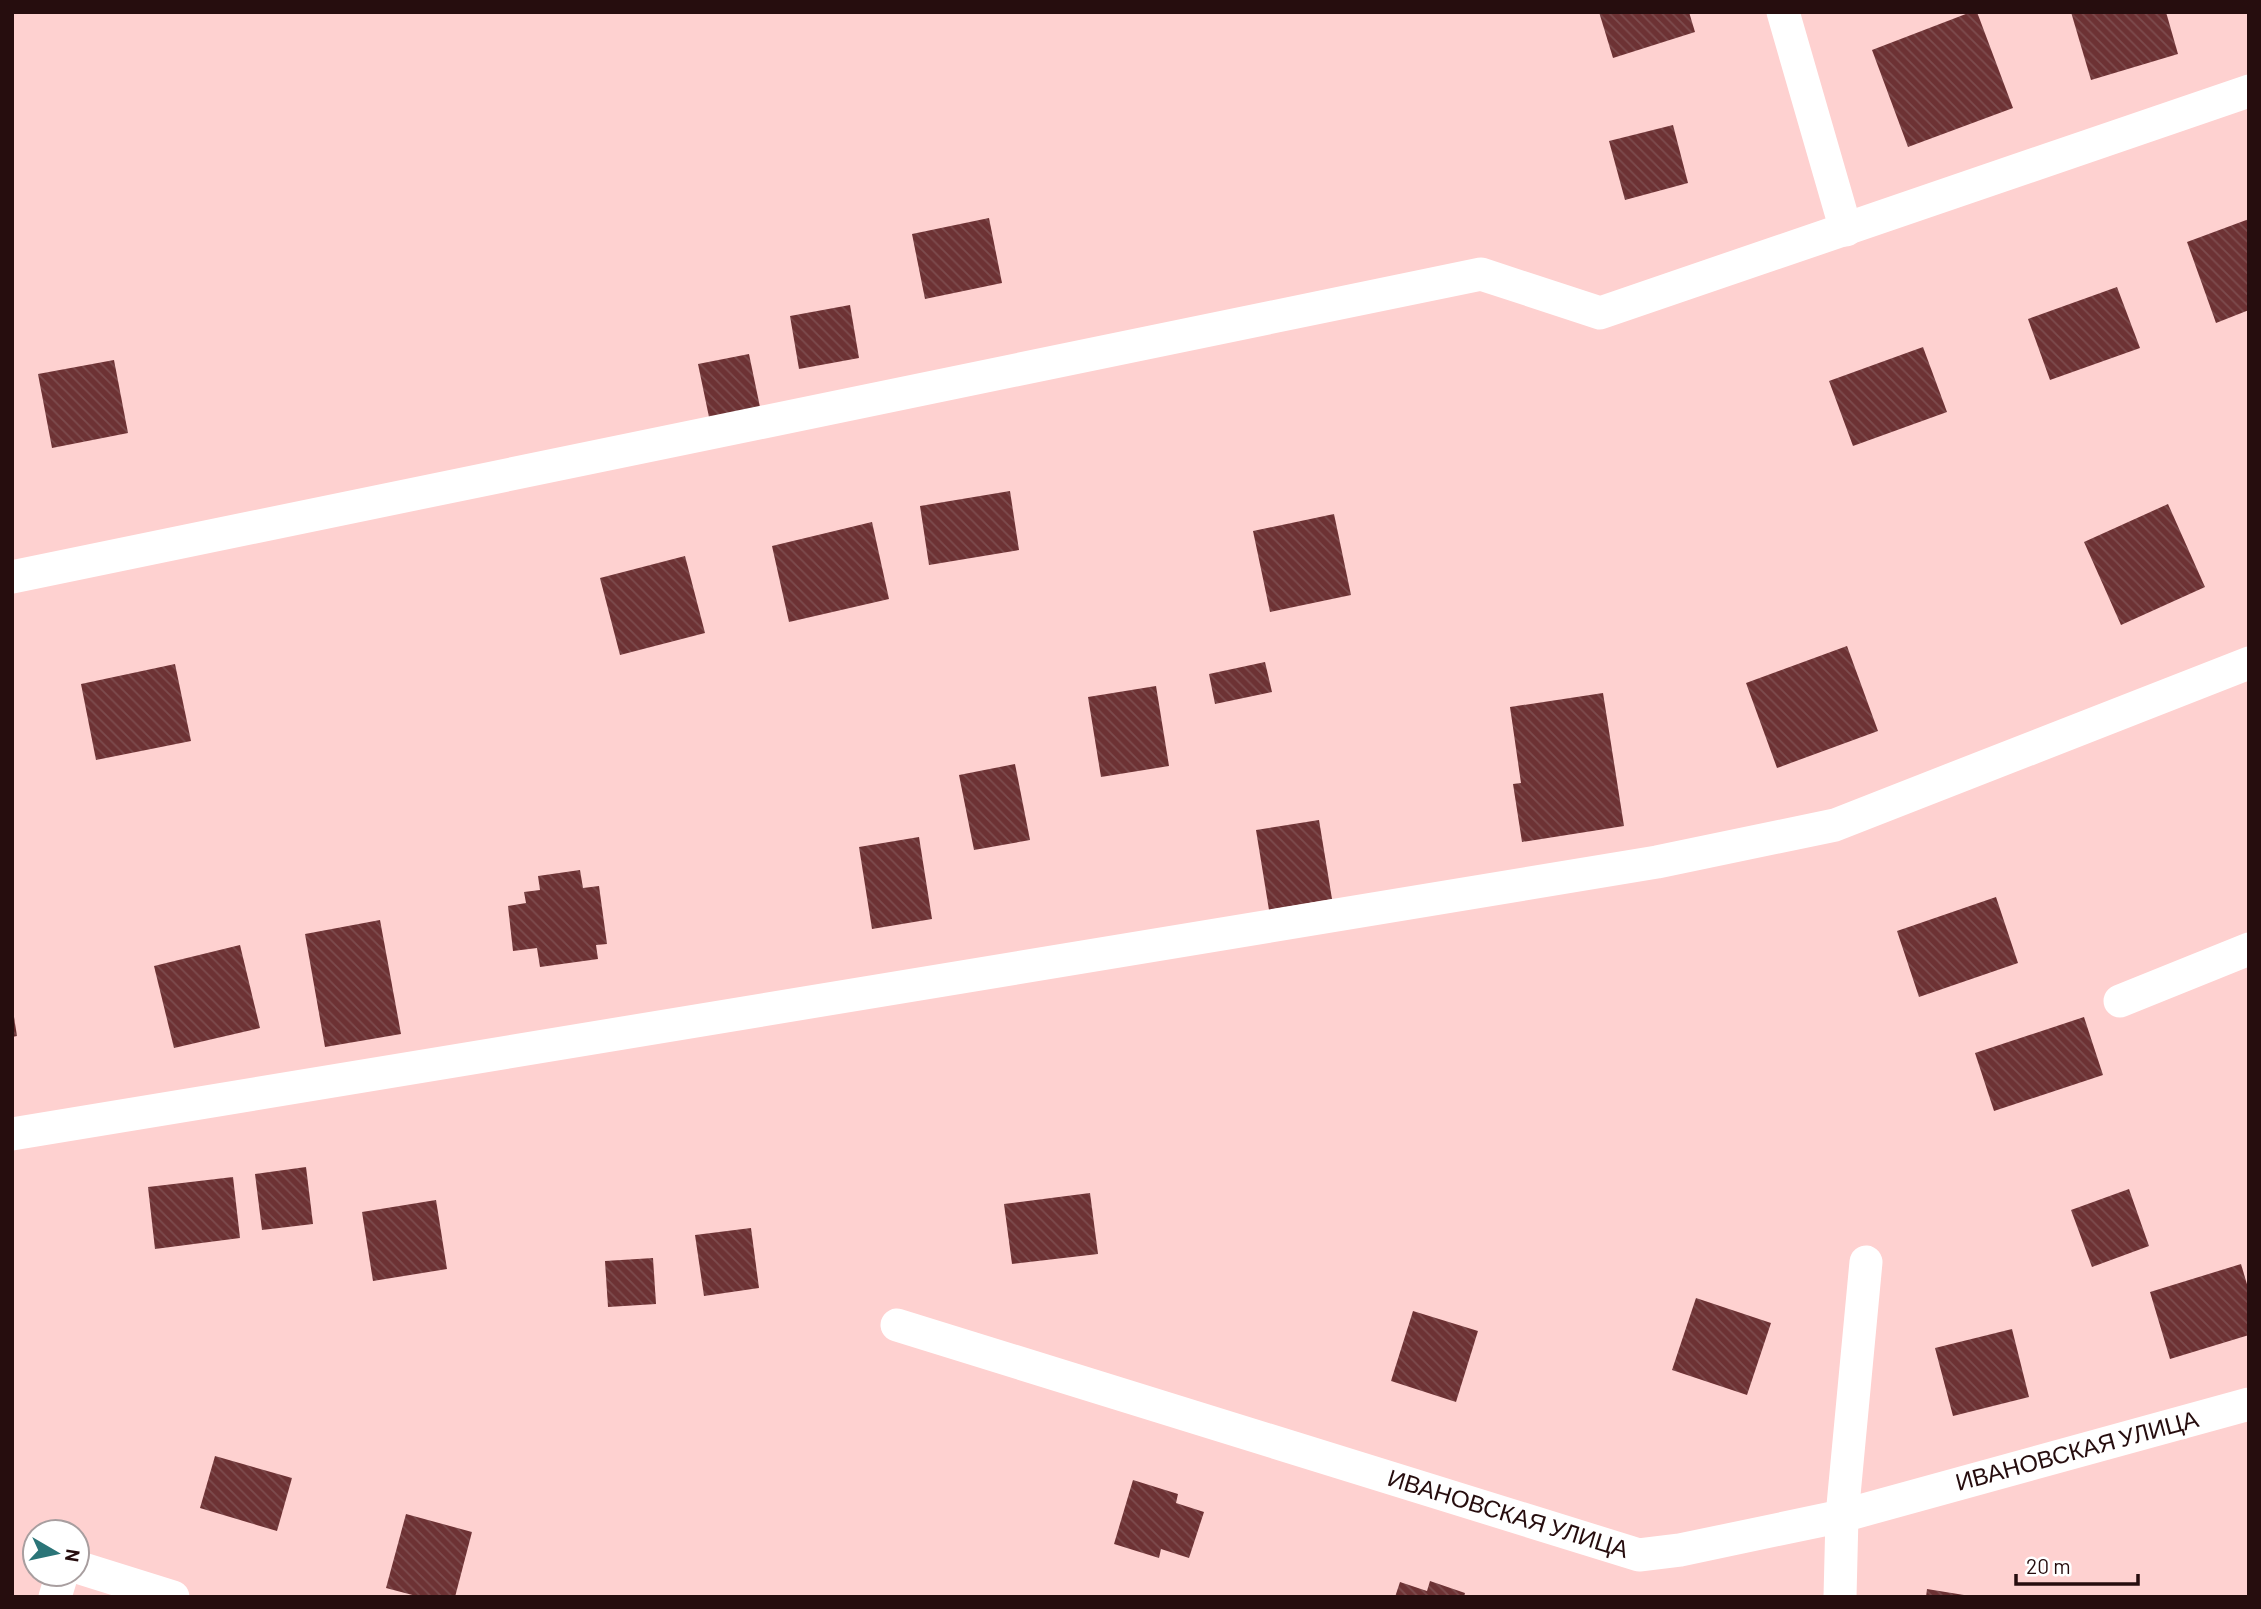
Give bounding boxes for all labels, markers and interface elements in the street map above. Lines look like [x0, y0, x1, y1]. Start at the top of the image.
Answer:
street label: ИВАНОВСКАЯ УЛИЦА [1952, 1403, 2201, 1496]
street label: ИВАНОВСКАЯ УЛИЦА [1384, 1462, 1632, 1563]
north arrow [21, 1518, 91, 1588]
scale bar [2016, 1542, 2138, 1586]
text: N [61, 1548, 86, 1564]
text: 20 m [2026, 1553, 2071, 1578]

